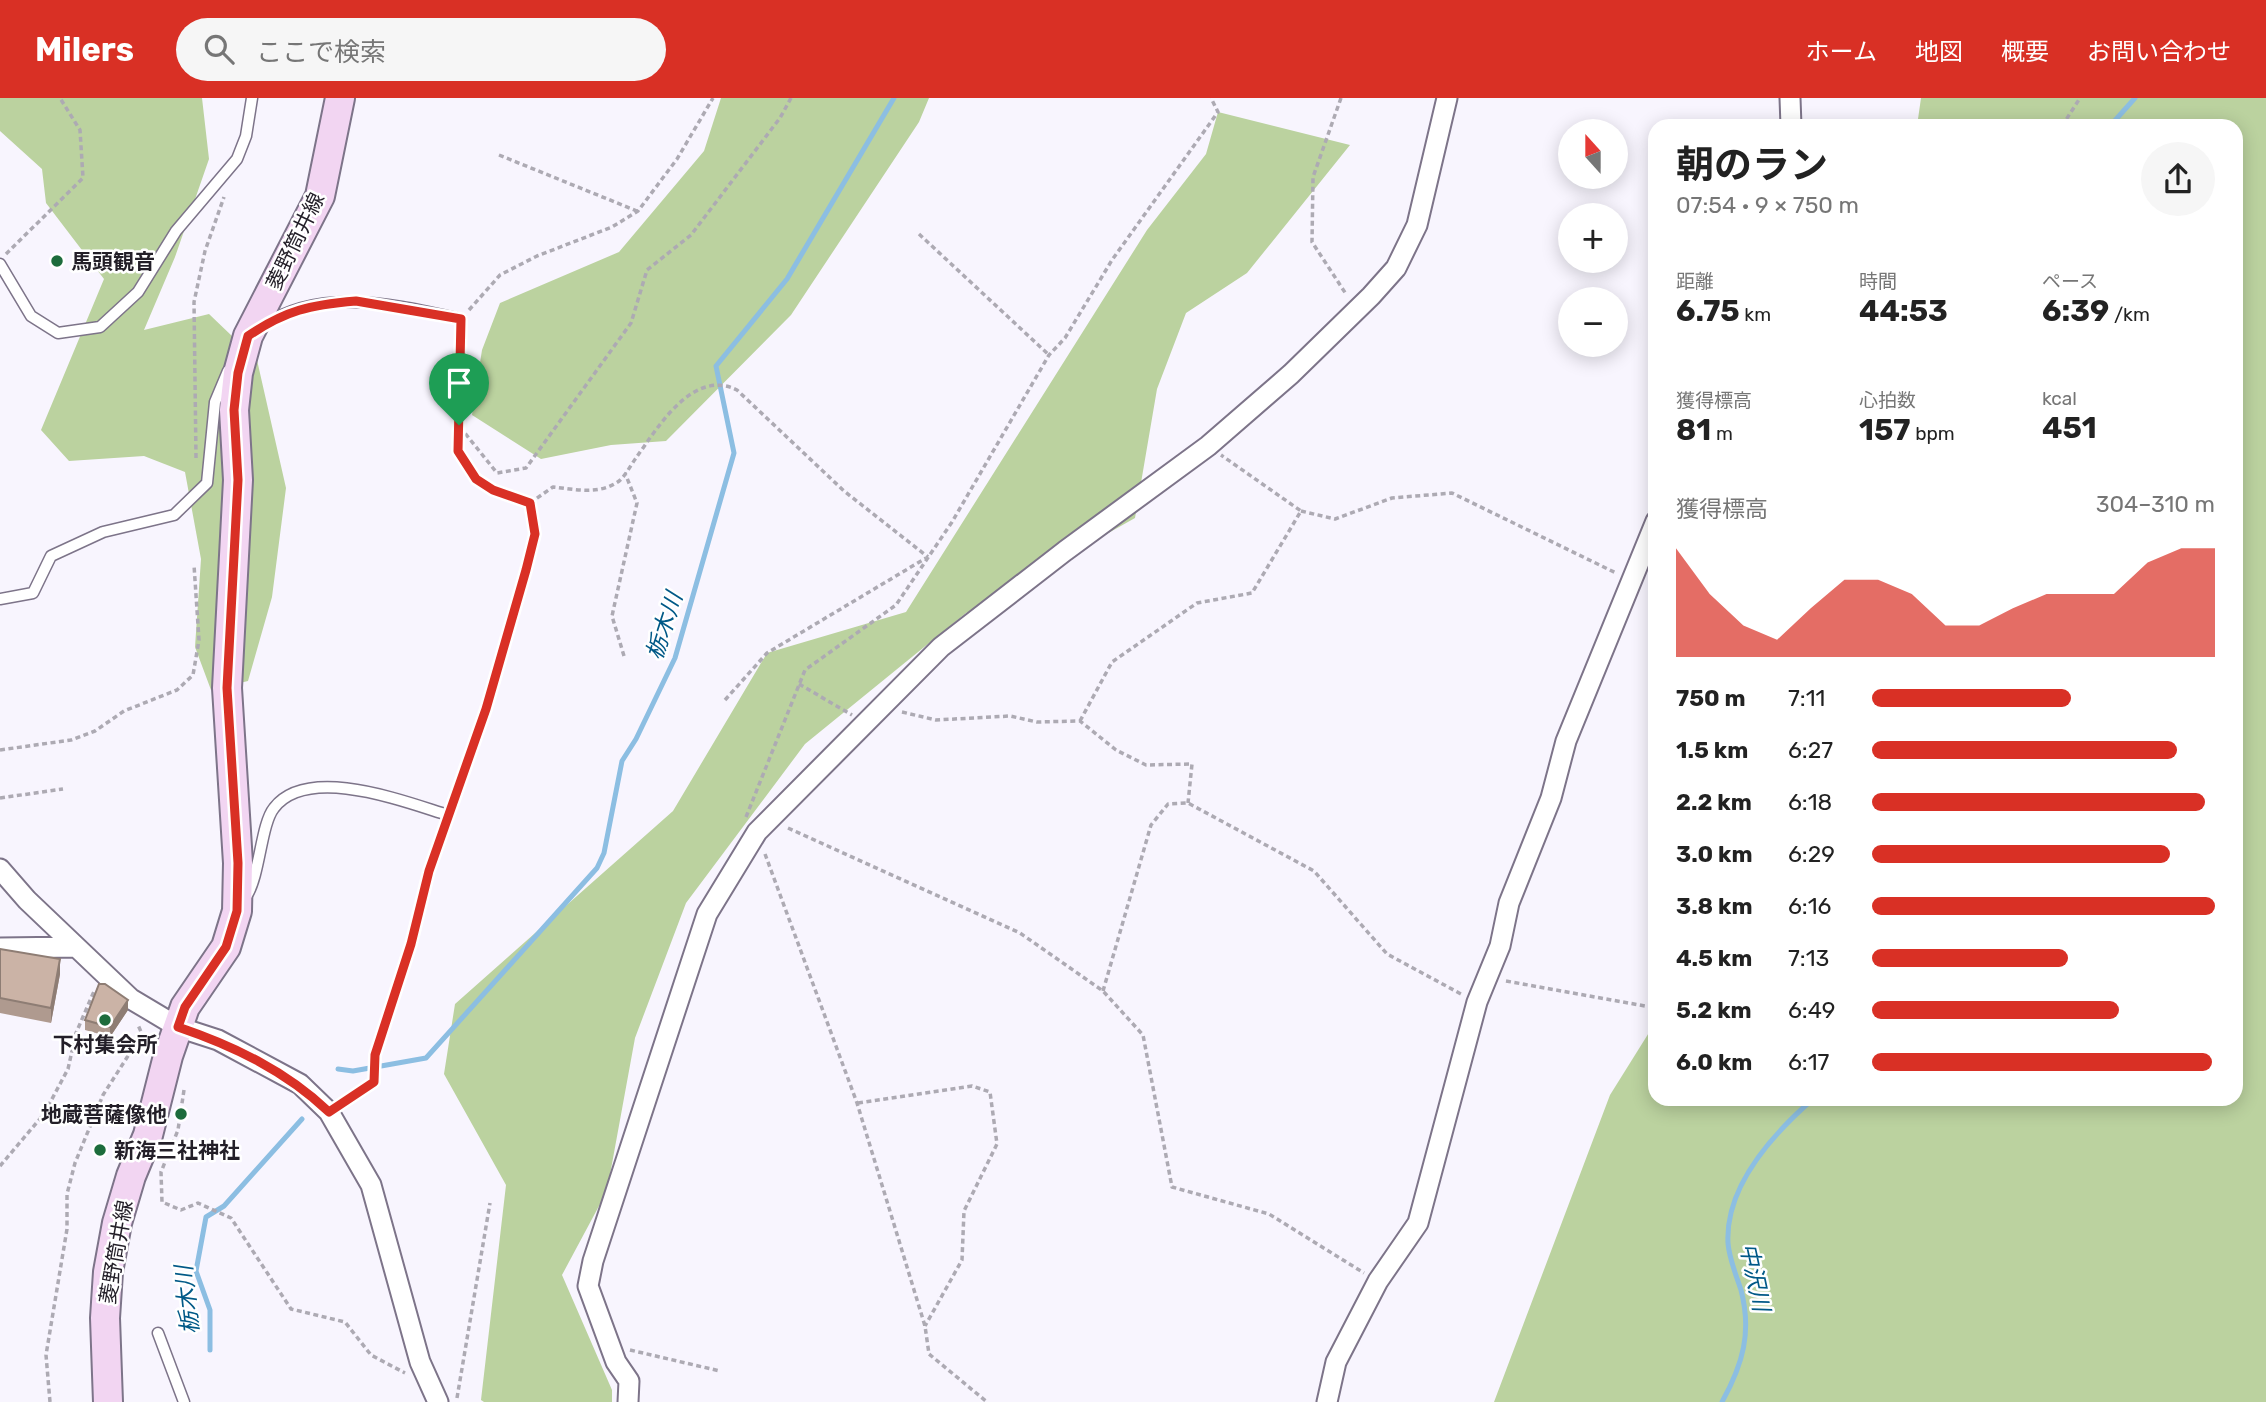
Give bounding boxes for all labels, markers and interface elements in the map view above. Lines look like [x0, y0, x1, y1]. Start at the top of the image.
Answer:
search box [176, 18, 666, 81]
text: Milers [35, 30, 134, 69]
icon: search [200, 30, 238, 68]
text: ここで検索 [256, 37, 386, 68]
text: ホーム [1806, 38, 1877, 66]
text: 地図 [1915, 38, 1963, 66]
text: 概要 [2001, 38, 2049, 66]
text: お問い合わせ [2087, 38, 2231, 66]
north arrow [1558, 119, 1628, 189]
map controls [1558, 119, 1628, 357]
text: 朝のラン [1676, 142, 1828, 188]
button: share [2141, 142, 2215, 216]
street label: 菱野筒井線 [261, 188, 329, 294]
text: 07:54 · 9 × 750 m [1676, 191, 1859, 219]
button: + [1558, 203, 1628, 273]
place label: 馬頭観音 [71, 249, 155, 274]
marker: 馬頭観音 [49, 253, 65, 269]
text: 距離 [1676, 270, 1714, 293]
text: 時間 [1859, 270, 1897, 293]
text: ペース [2042, 270, 2098, 293]
button: − [1558, 287, 1628, 357]
text: 6.75 [1676, 293, 1740, 329]
text: 44:53 [1859, 293, 1948, 329]
text: 6:39 [2042, 293, 2109, 329]
text: km [1740, 303, 1771, 326]
text: /km [2109, 303, 2150, 326]
pin [429, 353, 489, 425]
icon: arrive [440, 364, 478, 402]
text: kcal [2042, 387, 2077, 410]
text: 獲得標高 [1676, 389, 1752, 412]
text: 心拍数 [1859, 389, 1916, 412]
text: 451 [2042, 410, 2097, 446]
text: 81 [1676, 412, 1711, 448]
text: 157 [1859, 412, 1910, 448]
text: m [1711, 422, 1733, 445]
text: bpm [1910, 422, 1955, 445]
text: 304–310 m [2096, 490, 2215, 518]
text: 獲得標高 [1676, 495, 1768, 523]
water label: 栃木川 [640, 586, 689, 663]
text: 750 m [1676, 684, 1746, 712]
text: 7:11 [1788, 684, 1825, 712]
text: 1.5 km [1676, 736, 1748, 764]
text: 6:27 [1788, 736, 1833, 764]
text: 2.2 km [1676, 788, 1752, 816]
text: 6:18 [1788, 788, 1832, 816]
text: 3.0 km [1676, 840, 1753, 868]
text: 6:29 [1788, 840, 1835, 868]
text: 3.8 km [1676, 892, 1753, 920]
text: 6:16 [1788, 892, 1831, 920]
text: 4.5 km [1676, 944, 1752, 972]
text: 7:13 [1788, 944, 1829, 972]
text: 5.2 km [1676, 996, 1752, 1024]
text: 6:49 [1788, 996, 1836, 1024]
marker: 下村集会所 [97, 1012, 113, 1028]
place label: 下村集会所 [53, 1032, 158, 1057]
text: 6.0 km [1676, 1048, 1752, 1076]
text: 6:17 [1788, 1048, 1829, 1076]
place label: 地蔵菩薩像他 [41, 1102, 167, 1127]
marker: 地蔵菩薩像他 [173, 1106, 189, 1122]
place label: 新海三社神社 [114, 1138, 240, 1163]
marker: 新海三社神社 [92, 1142, 108, 1158]
street label: 菱野筒井線 [95, 1198, 137, 1306]
water label: 中沢川 [1734, 1240, 1776, 1317]
water label: 栃木川 [169, 1261, 205, 1336]

